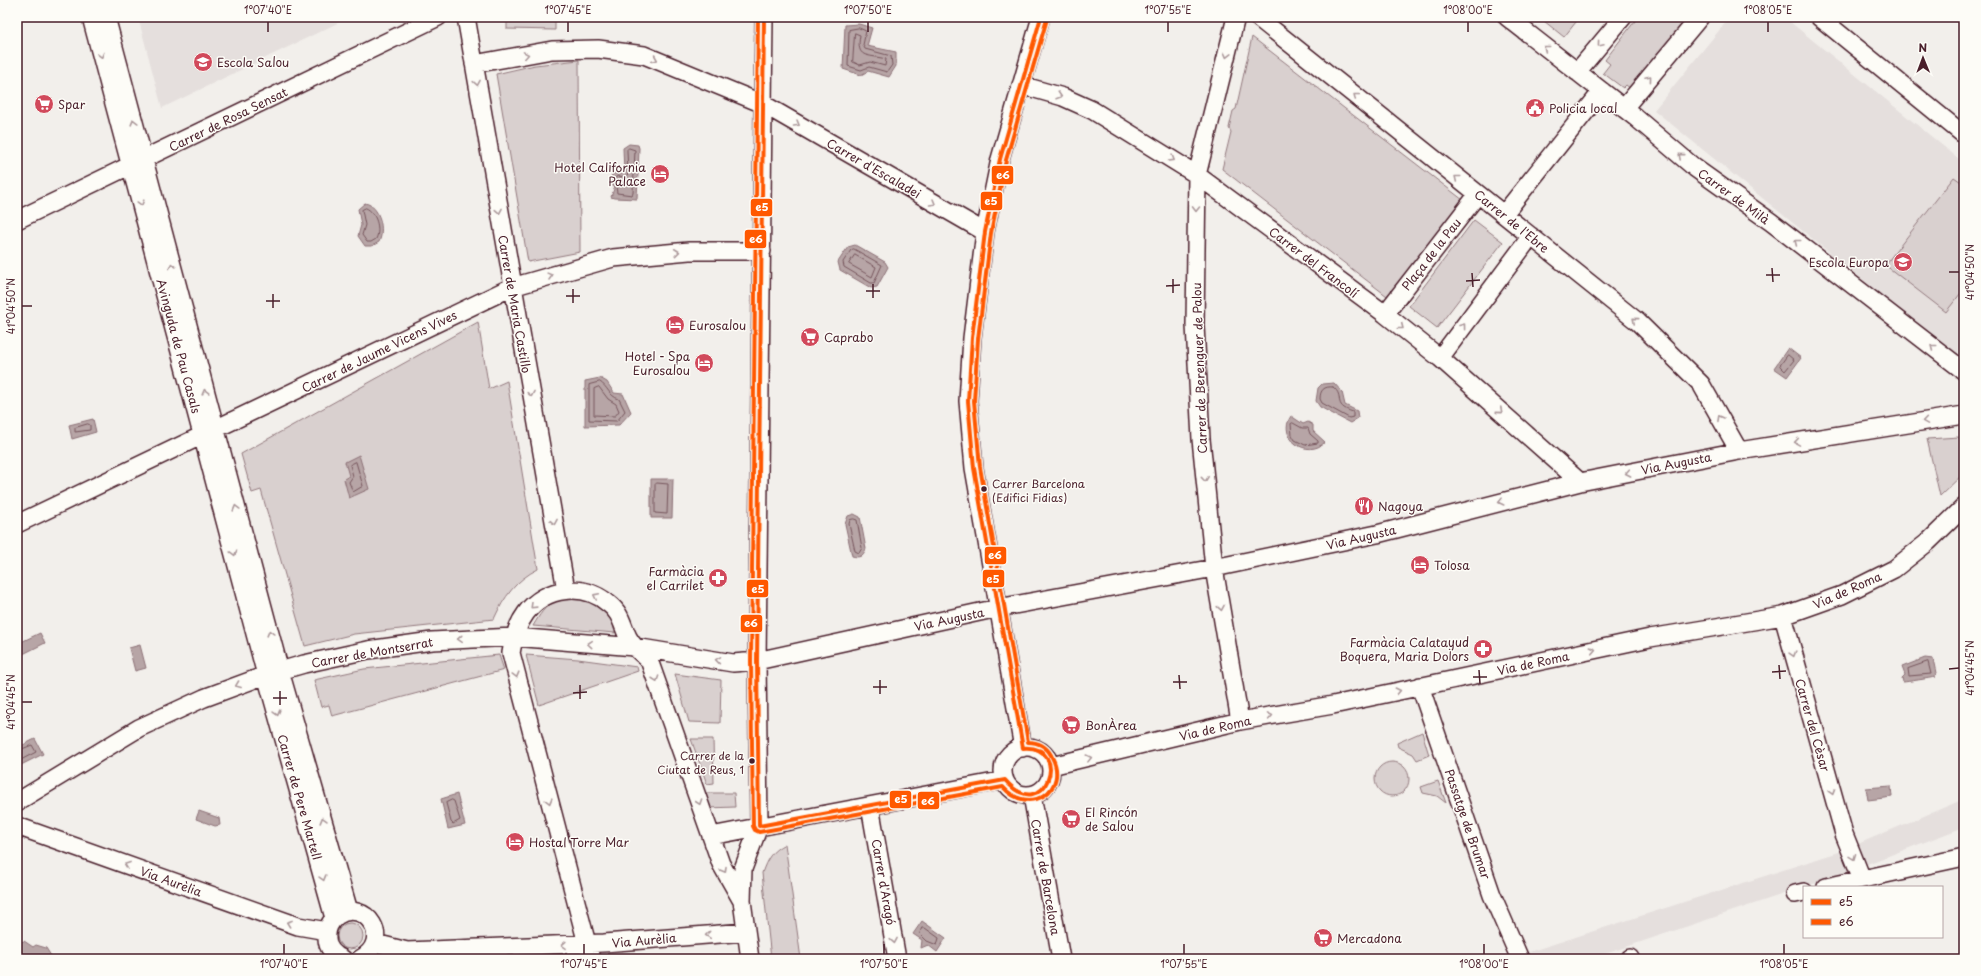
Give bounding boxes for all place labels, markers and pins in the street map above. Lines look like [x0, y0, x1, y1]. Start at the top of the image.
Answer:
school or university icon: Escola Salou [192, 51, 214, 73]
place label: Escola Salou [217, 53, 289, 71]
supermarket icon: Spar [33, 93, 55, 115]
place label: Spar [58, 95, 86, 113]
public building icon: Policia local [1524, 97, 1546, 119]
place label: Policia local [1549, 99, 1618, 117]
place label: Hotel California Palace [554, 158, 646, 190]
hotel icon: Hotel California Palace [649, 163, 671, 185]
school or university icon: Escola Europa [1892, 251, 1914, 273]
place label: Escola Europa [1809, 253, 1890, 271]
hotel icon: Eurosalou [664, 314, 686, 336]
place label: Eurosalou [689, 316, 746, 334]
supermarket icon: Caprabo [799, 326, 821, 348]
place label: Caprabo [824, 328, 874, 346]
place label: Hotel - Spa Eurosalou [625, 347, 691, 379]
hotel icon: Hotel - Spa Eurosalou [693, 352, 715, 374]
place label: Carrer Barcelona (Edifici Fidias) [992, 475, 1086, 506]
marker: Carrer Barcelona (Edifici Fidias) [979, 484, 989, 494]
restaurant icon: Nagoya [1353, 495, 1375, 517]
place label: Nagoya [1378, 497, 1423, 515]
hotel icon: Tolosa [1409, 554, 1431, 576]
place label: Tolosa [1434, 556, 1470, 574]
place label: Farmàcia el Carrilet [647, 562, 705, 594]
pharmacy icon: Farmàcia el Carrilet [707, 567, 729, 589]
place label: Farmàcia Calatayud Boquera, Maria Dolors [1339, 633, 1470, 665]
pharmacy icon: Farmàcia Calatayud Boquera, Maria Dolors [1472, 638, 1494, 660]
supermarket icon: BonÀrea [1060, 714, 1082, 736]
place label: BonÀrea [1085, 716, 1137, 734]
place label: Carrer de la Ciutat de Reus, 1 [657, 747, 744, 778]
marker: Carrer de la Ciutat de Reus, 1 [747, 756, 757, 766]
place label: El Rincón de Salou [1085, 803, 1138, 835]
supermarket icon: El Rincón de Salou [1060, 808, 1082, 830]
hotel icon: Hostal Torre Mar [504, 831, 526, 853]
place label: Hostal Torre Mar [529, 833, 630, 851]
supermarket icon: Mercadona [1312, 927, 1334, 949]
place label: Mercadona [1337, 929, 1402, 947]

